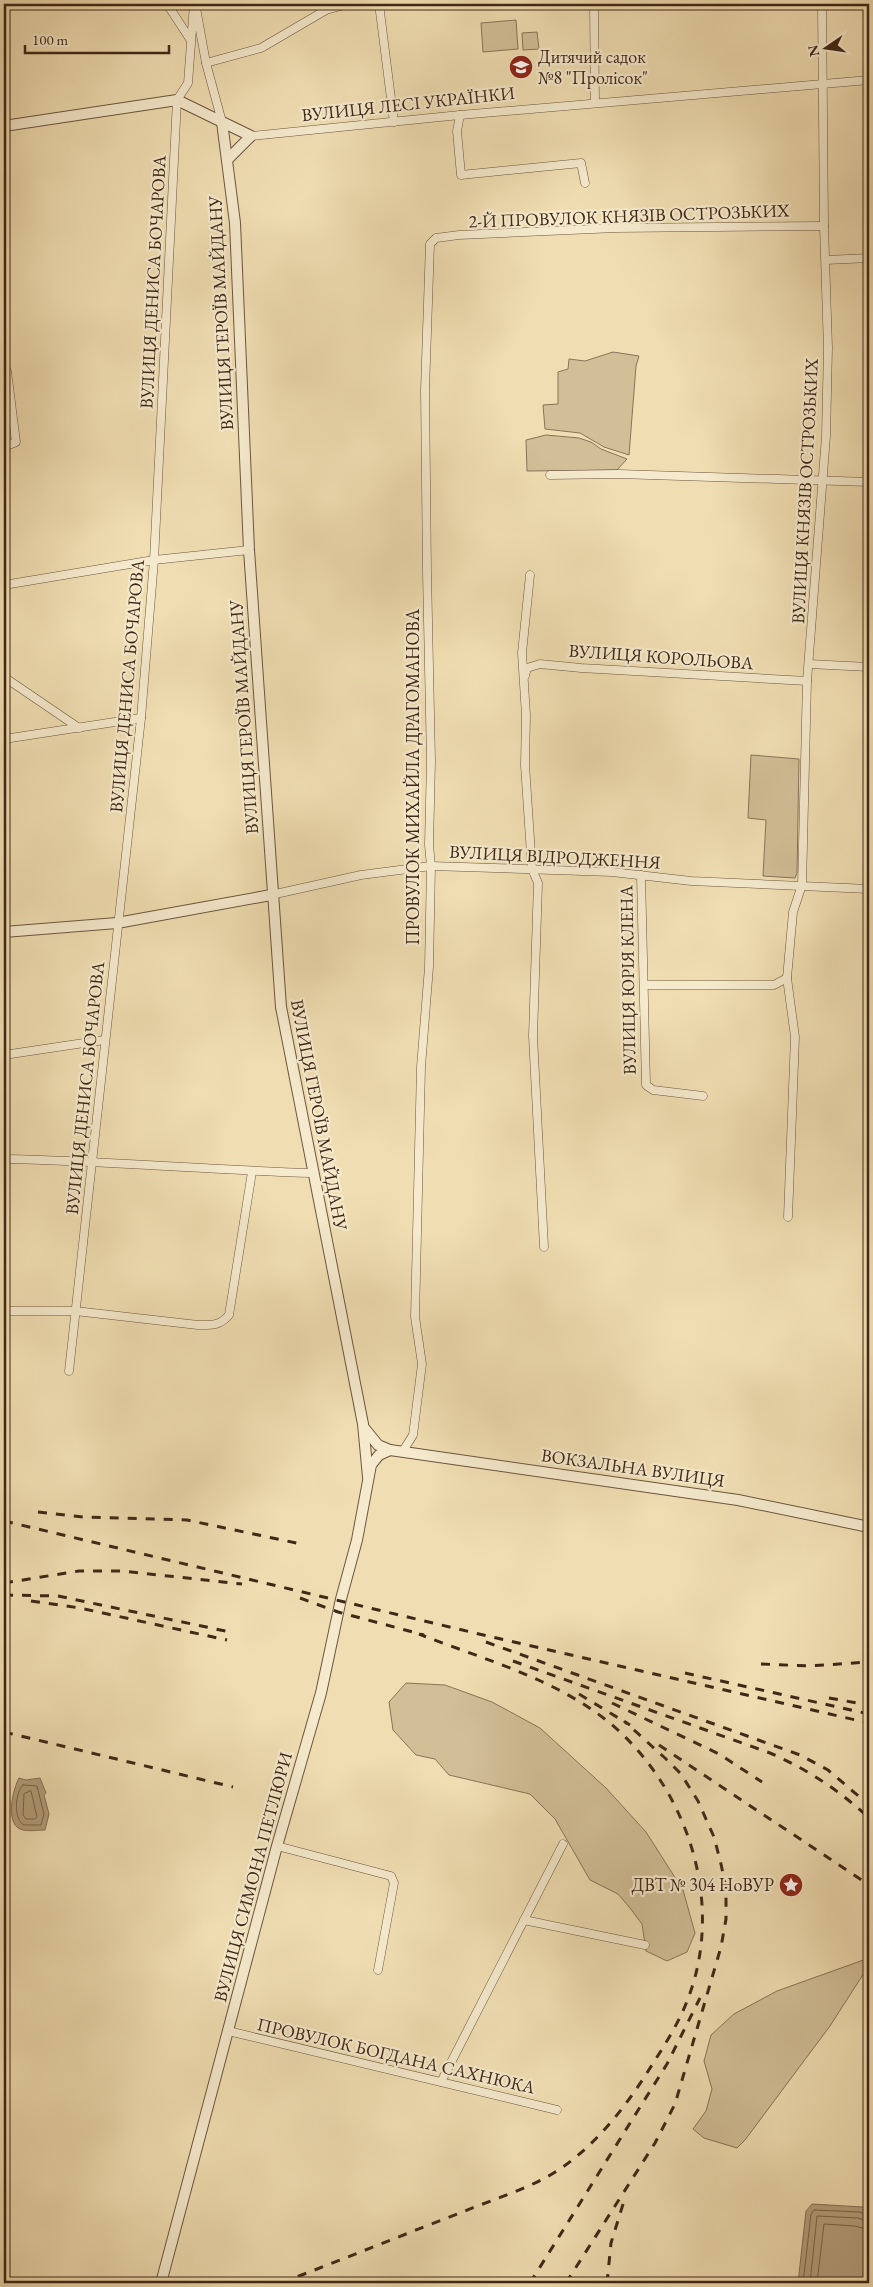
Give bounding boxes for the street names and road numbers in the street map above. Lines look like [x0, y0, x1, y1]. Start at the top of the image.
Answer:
street label: ВУЛИЦЯ ЛЕСІ УКРАЇНКИ [300, 81, 516, 126]
street label: ВУЛИЦЯ ДЕНИСА БОЧАРОВА [134, 154, 171, 409]
street label: ВУЛИЦЯ ГЕРОЇВ МАЙДАНУ [203, 194, 238, 431]
street label: 2-Й ПРОВУЛОК КНЯЗІВ ОСТРОЗЬКИХ [468, 198, 790, 233]
street label: ВУЛИЦЯ КНЯЗІВ ОСТРОЗЬКИХ [786, 357, 823, 624]
street label: ВУЛИЦЯ ДЕНИСА БОЧАРОВА [104, 558, 149, 813]
street label: ВУЛИЦЯ ГЕРОЇВ МАЙДАНУ [224, 598, 263, 835]
street label: ПРОВУЛОК МИХАЙЛА ДРАГОМАНОВА [401, 608, 424, 945]
street label: ВУЛИЦЯ КОРОЛЬОВА [568, 639, 755, 674]
street label: ВУЛИЦЯ ВІДРОДЖЕННЯ [449, 839, 661, 874]
street label: ВУЛИЦЯ ЮРІЯ КЛЕНА [614, 885, 641, 1075]
street label: ВУЛИЦЯ ДЕНИСА БОЧАРОВА [60, 960, 109, 1215]
street label: ВУЛИЦЯ ГЕРОЇВ МАЙДАНУ [286, 997, 353, 1233]
street label: ВОКЗАЛЬНА ВУЛИЦЯ [540, 1443, 726, 1492]
street label: ВУЛИЦЯ СИМОНА ПЕТЛЮРИ [208, 1749, 297, 2004]
street label: ПРОВУЛОК БОГДАНА САХНЮКА [255, 2012, 538, 2099]

